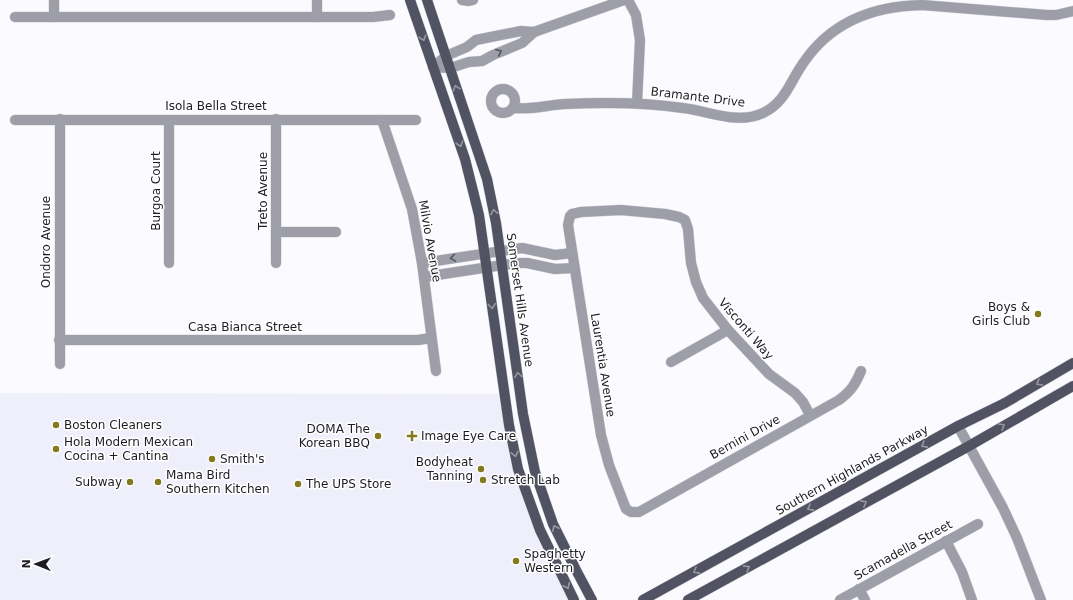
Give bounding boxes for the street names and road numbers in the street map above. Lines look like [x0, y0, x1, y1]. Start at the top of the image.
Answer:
street label: Bramante Drive [650, 84, 746, 110]
street label: Isola Bella Street [165, 99, 267, 113]
street label: Burgoa Court [149, 151, 163, 231]
street label: Treto Avenue [256, 152, 270, 231]
street label: Ondoro Avenue [39, 196, 53, 288]
street label: Milvio Avenue [416, 199, 444, 283]
street label: Somerset Hills Avenue [504, 232, 536, 368]
street label: Visconti Way [716, 296, 776, 362]
street label: Laurentia Avenue [588, 312, 618, 418]
street label: Casa Bianca Street [188, 320, 302, 334]
street label: Bernini Drive [707, 412, 783, 462]
street label: Southern Highlands Parkway [773, 422, 931, 518]
street label: Scamadella Street [852, 517, 955, 583]

